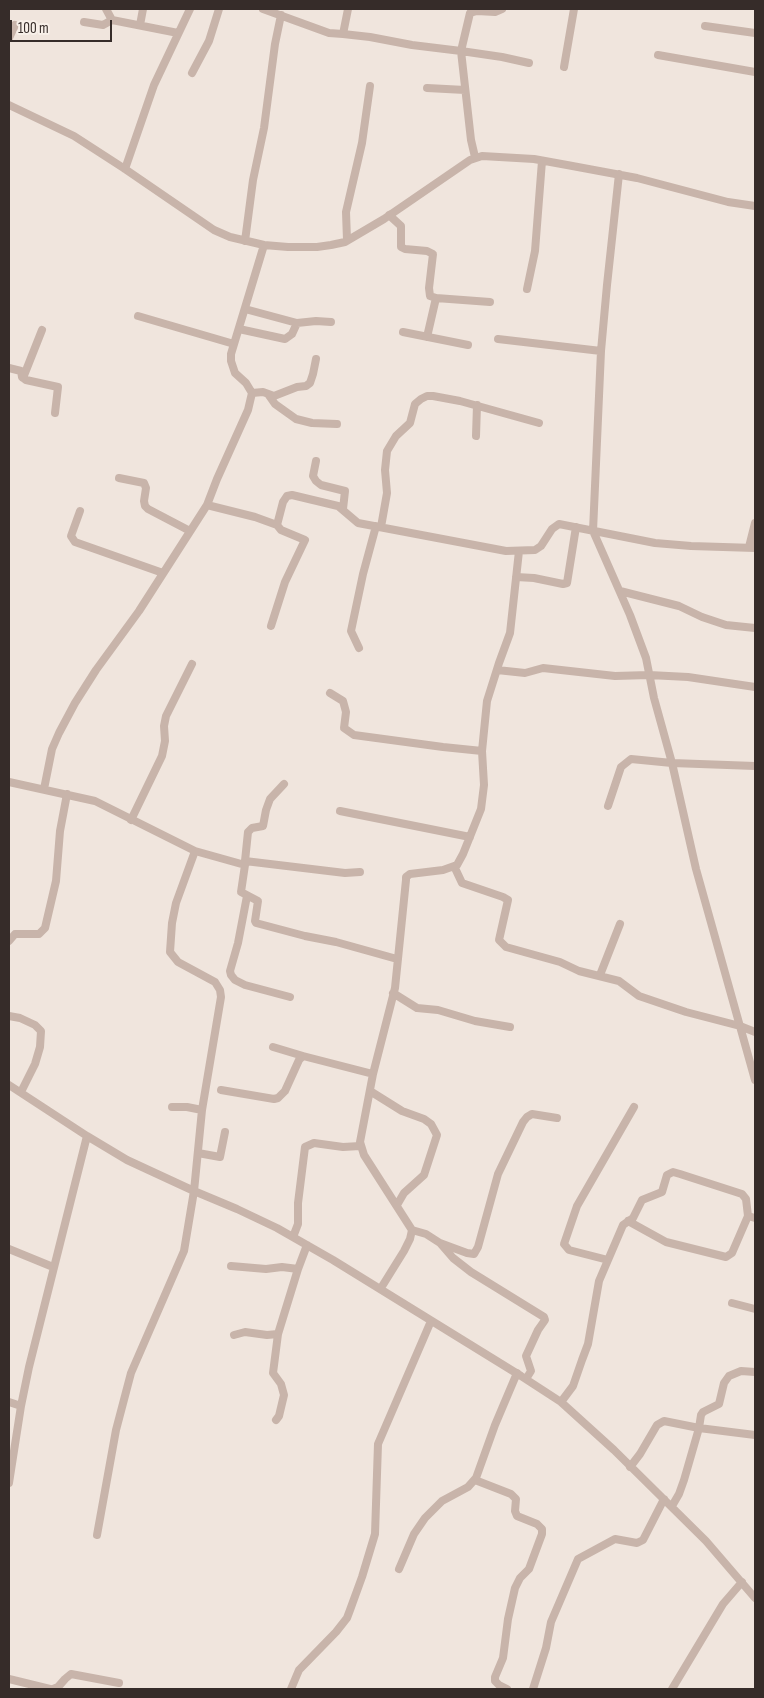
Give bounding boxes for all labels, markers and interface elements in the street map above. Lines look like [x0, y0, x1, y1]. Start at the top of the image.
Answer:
scale bar [12, 10, 115, 42]
text: 100 m [18, 19, 49, 38]

